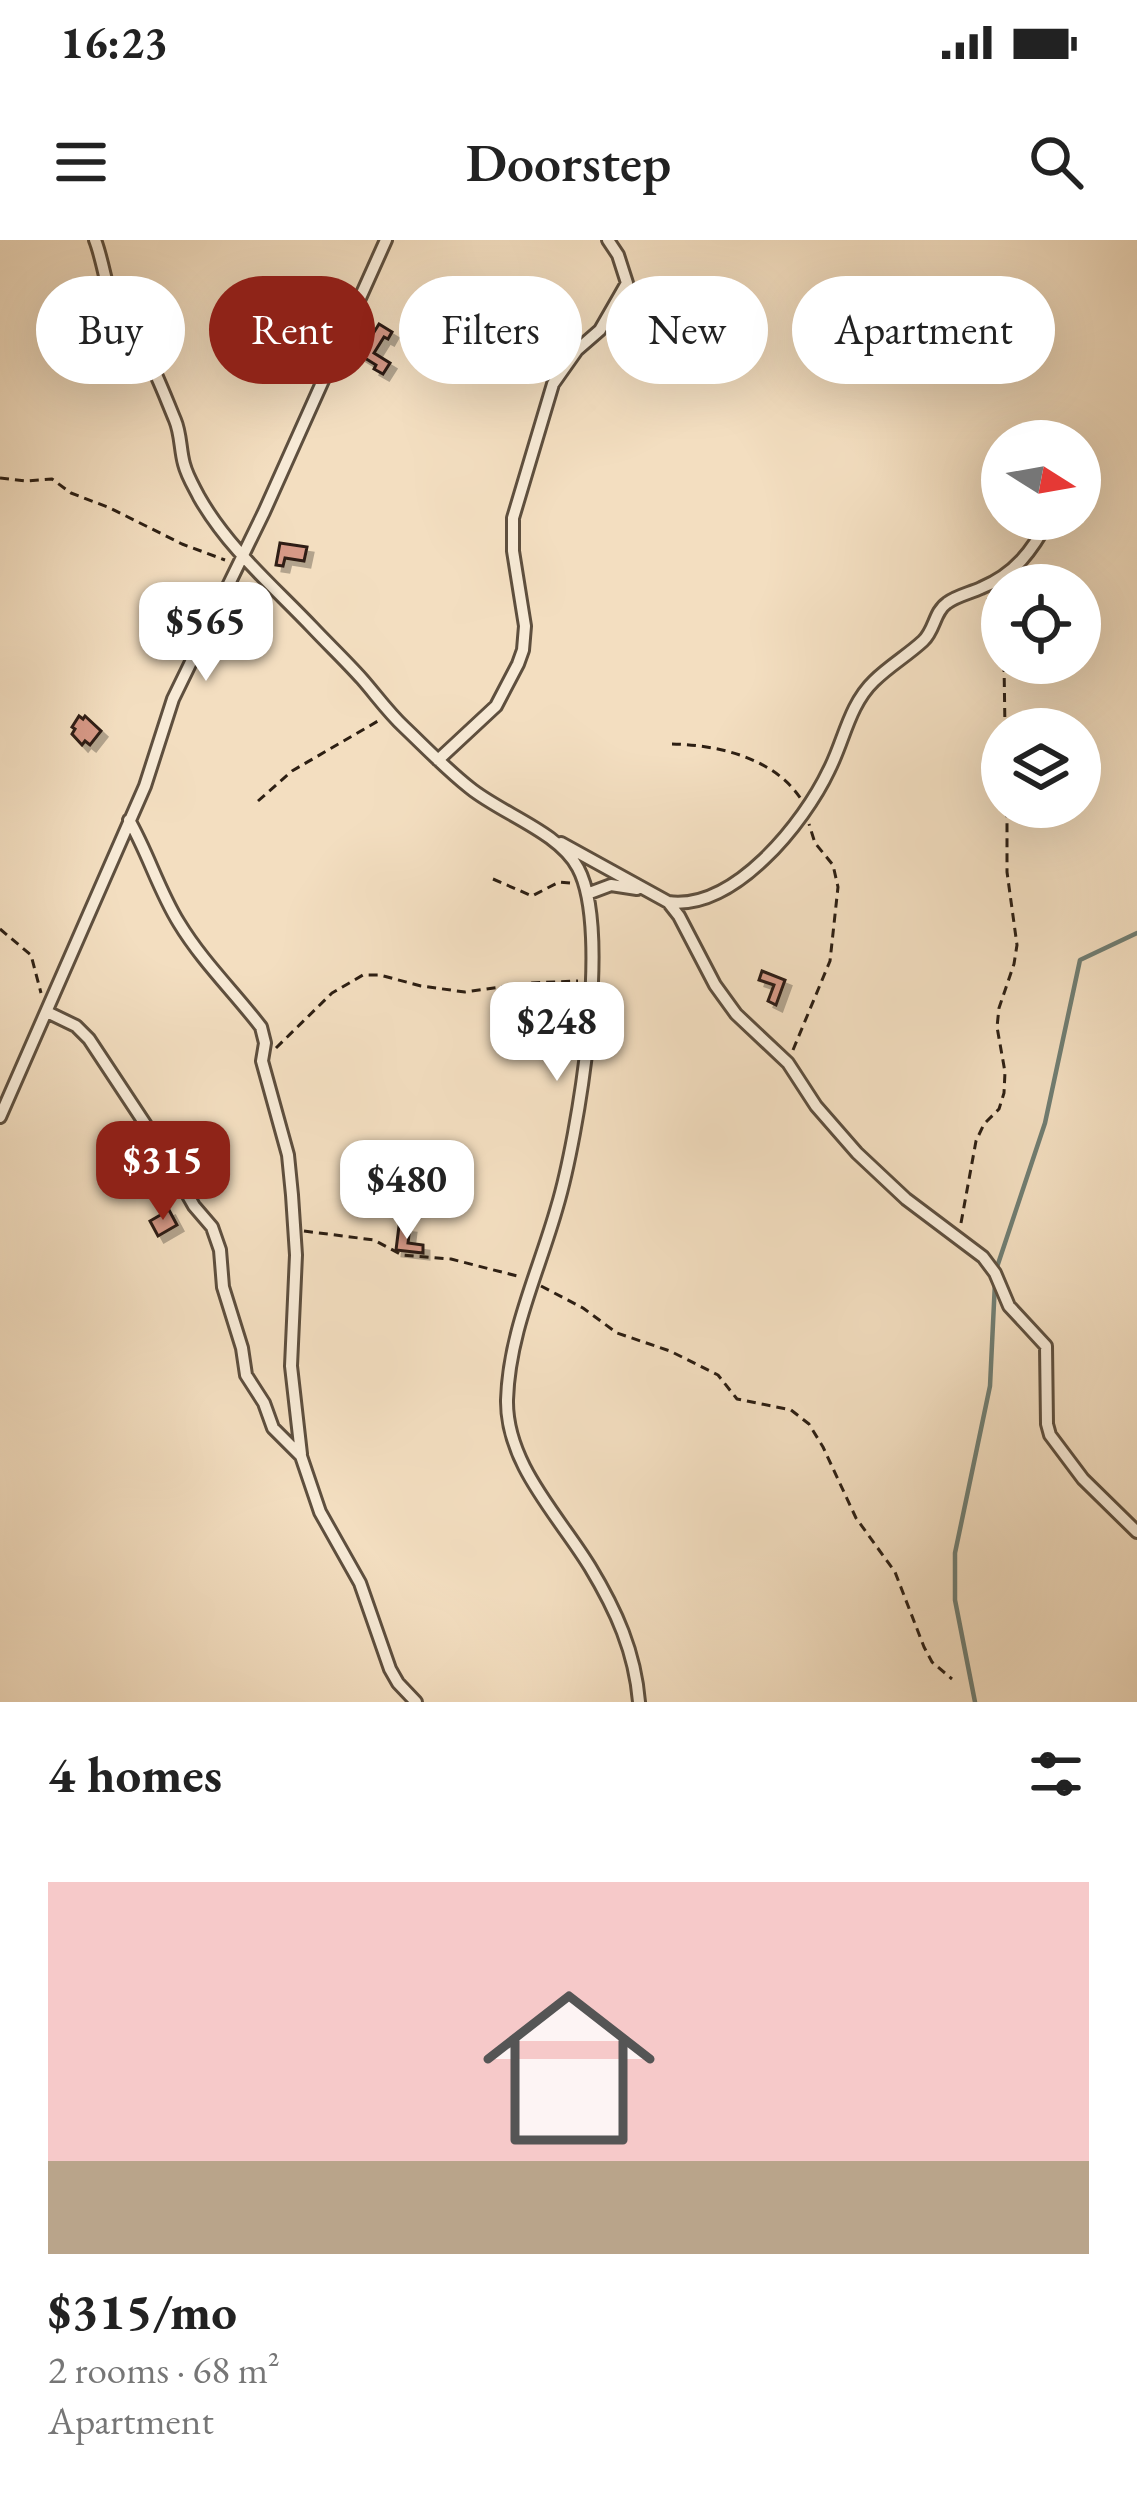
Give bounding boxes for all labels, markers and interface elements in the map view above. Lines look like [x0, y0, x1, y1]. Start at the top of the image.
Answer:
text: 16:23 [60, 13, 168, 71]
text: Doorstep [466, 127, 671, 197]
icon: menu [48, 129, 114, 195]
icon: search [1023, 129, 1089, 195]
chip: Buy [36, 276, 185, 384]
chip: Rent [209, 276, 375, 384]
chip: Filters [399, 276, 582, 384]
chip: New [606, 276, 768, 384]
chip: Apartment [792, 276, 1055, 384]
north arrow [981, 420, 1101, 540]
map controls [981, 420, 1101, 828]
button: locate [981, 564, 1101, 684]
pin: $565 [135, 582, 277, 684]
text: $565 [166, 595, 246, 646]
button: layers [981, 708, 1101, 828]
pin: $248 [486, 982, 628, 1084]
text: $248 [517, 995, 597, 1046]
pin: $315 [92, 1121, 234, 1223]
text: $315 [123, 1134, 203, 1185]
pin: $480 [336, 1140, 478, 1242]
text: $480 [367, 1153, 447, 1204]
text: 4 homes [48, 1741, 222, 1807]
icon: filters [1023, 1741, 1089, 1807]
icon: home [461, 1960, 677, 2176]
text: $315/mo [48, 2278, 237, 2344]
text: 2 rooms · 68 m² [48, 2344, 280, 2395]
text: Apartment [48, 2395, 214, 2446]

